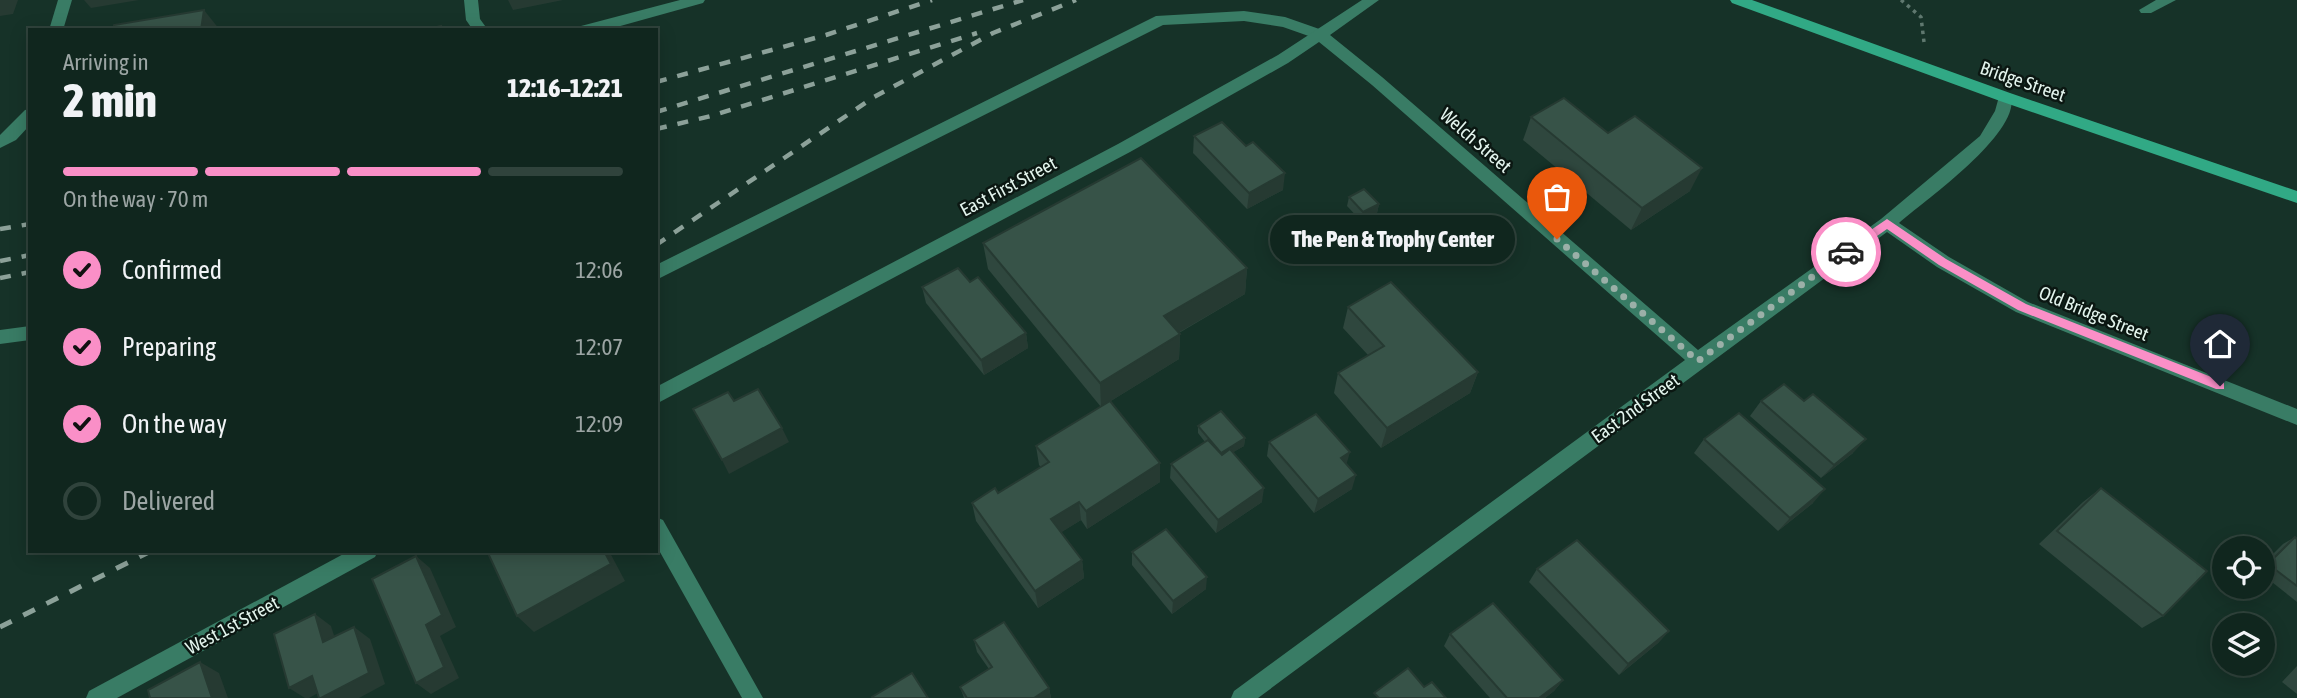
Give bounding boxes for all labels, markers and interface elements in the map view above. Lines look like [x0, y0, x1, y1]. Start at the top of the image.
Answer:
text: Arriving in [63, 49, 149, 75]
street label: Bridge Street [1977, 56, 2069, 106]
text: 12:16–12:21 [507, 73, 623, 103]
text: 2 min [63, 74, 157, 127]
street label: Welch Street [1436, 103, 1516, 177]
street label: East First Street [956, 151, 1060, 221]
pin [1527, 167, 1587, 239]
icon: bag [1538, 178, 1576, 216]
text: On the way · 70 m [63, 186, 208, 212]
callout: The Pen & Trophy Center [1270, 215, 1515, 264]
courier [1811, 217, 1881, 287]
text: The Pen & Trophy Center [1292, 226, 1493, 252]
icon: car [1827, 233, 1865, 271]
icon: check [63, 251, 101, 289]
text: Confirmed [122, 255, 222, 285]
text: 12:06 [575, 257, 623, 283]
street label: Old Bridge Street [2036, 281, 2152, 345]
pin [2190, 314, 2250, 386]
icon: home [2201, 325, 2239, 363]
icon: check [63, 328, 101, 366]
text: Preparing [122, 332, 216, 362]
text: 12:07 [575, 334, 623, 360]
street label: East 2nd Street [1587, 369, 1683, 447]
icon: check [63, 405, 101, 443]
text: On the way [122, 409, 227, 439]
text: 12:09 [575, 411, 623, 437]
text: Delivered [122, 486, 215, 516]
map controls [2212, 536, 2275, 676]
button: locate [2212, 536, 2275, 599]
street label: West 1st Street [182, 591, 282, 659]
button: layers [2212, 613, 2275, 676]

